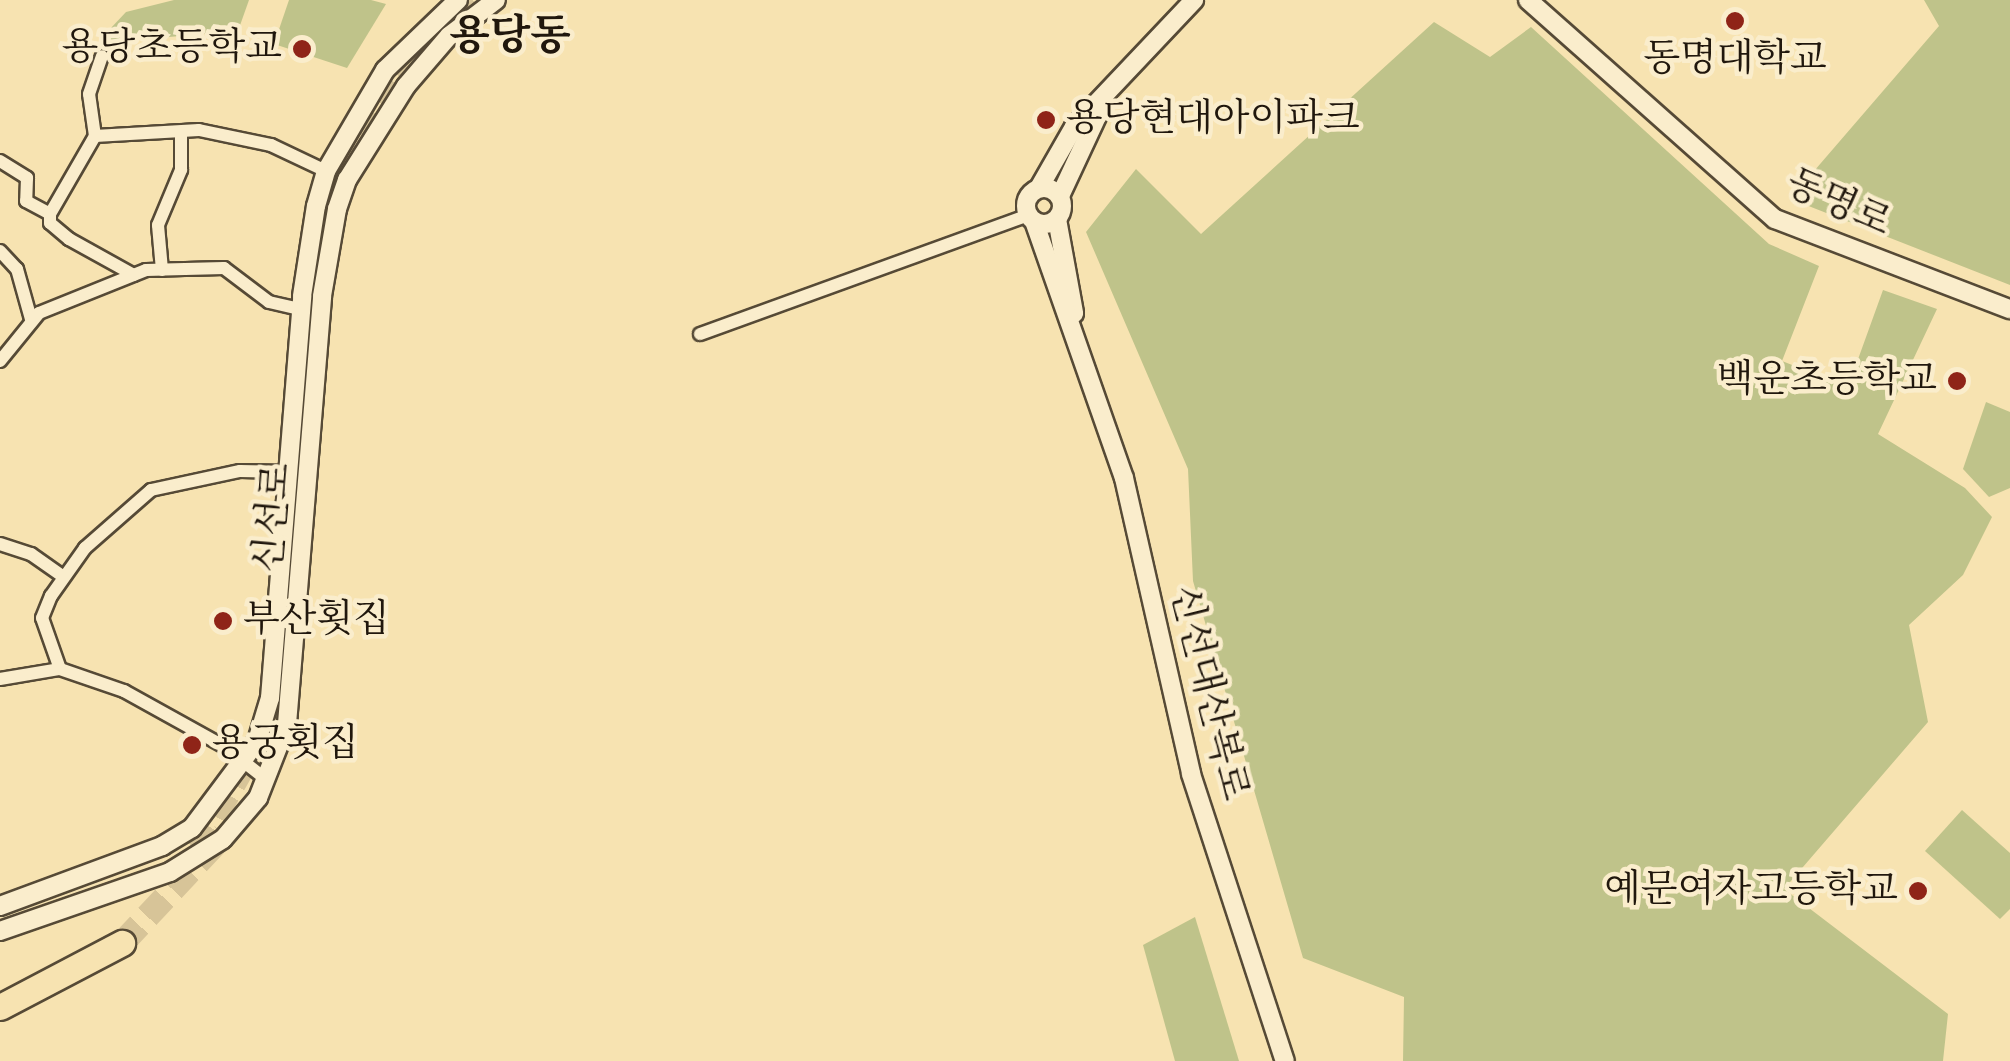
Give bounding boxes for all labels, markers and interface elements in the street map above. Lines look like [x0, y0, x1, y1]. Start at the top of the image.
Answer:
marker: 동명대학교 [1724, 10, 1746, 32]
district label: 용당동 [449, 12, 571, 62]
place label: 용당초등학교 [62, 26, 282, 72]
place label: 동명대학교 [1643, 37, 1827, 83]
marker: 용당초등학교 [291, 38, 313, 60]
place label: 용당현대아이파크 [1066, 97, 1360, 143]
marker: 용당현대아이파크 [1035, 109, 1057, 131]
street label: 동명로 [1778, 161, 1898, 247]
place label: 백운초등학교 [1717, 358, 1937, 404]
marker: 백운초등학교 [1946, 370, 1968, 392]
street label: 신선로 [246, 461, 302, 575]
street label: 신선대산복로 [1159, 581, 1257, 805]
place label: 부산횟집 [243, 598, 390, 644]
marker: 부산횟집 [212, 610, 234, 632]
place label: 용궁횟집 [212, 722, 359, 768]
marker: 용궁횟집 [181, 734, 203, 756]
place label: 예문여자고등학교 [1604, 868, 1898, 914]
marker: 예문여자고등학교 [1907, 880, 1929, 902]

